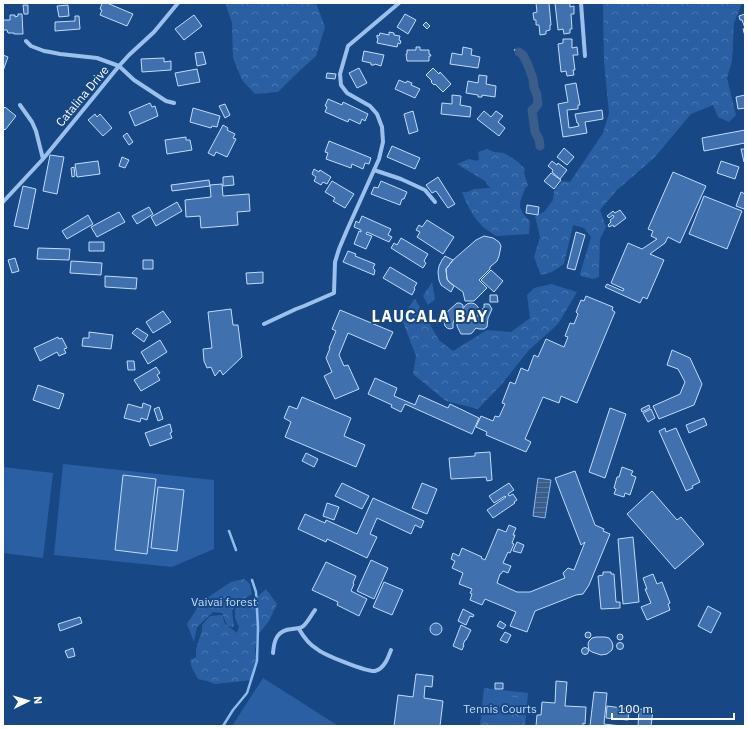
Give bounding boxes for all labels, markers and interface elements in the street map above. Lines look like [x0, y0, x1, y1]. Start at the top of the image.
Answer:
street label: Catalina Drive [52, 62, 112, 129]
district label: LAUCALA BAY [372, 306, 488, 326]
park label: Vaivai forest [191, 594, 257, 609]
north arrow [8, 681, 48, 721]
scale bar [612, 695, 734, 721]
text: N [31, 696, 45, 705]
park label: Tennis Courts [463, 701, 537, 716]
text: 100 m [618, 701, 653, 716]

